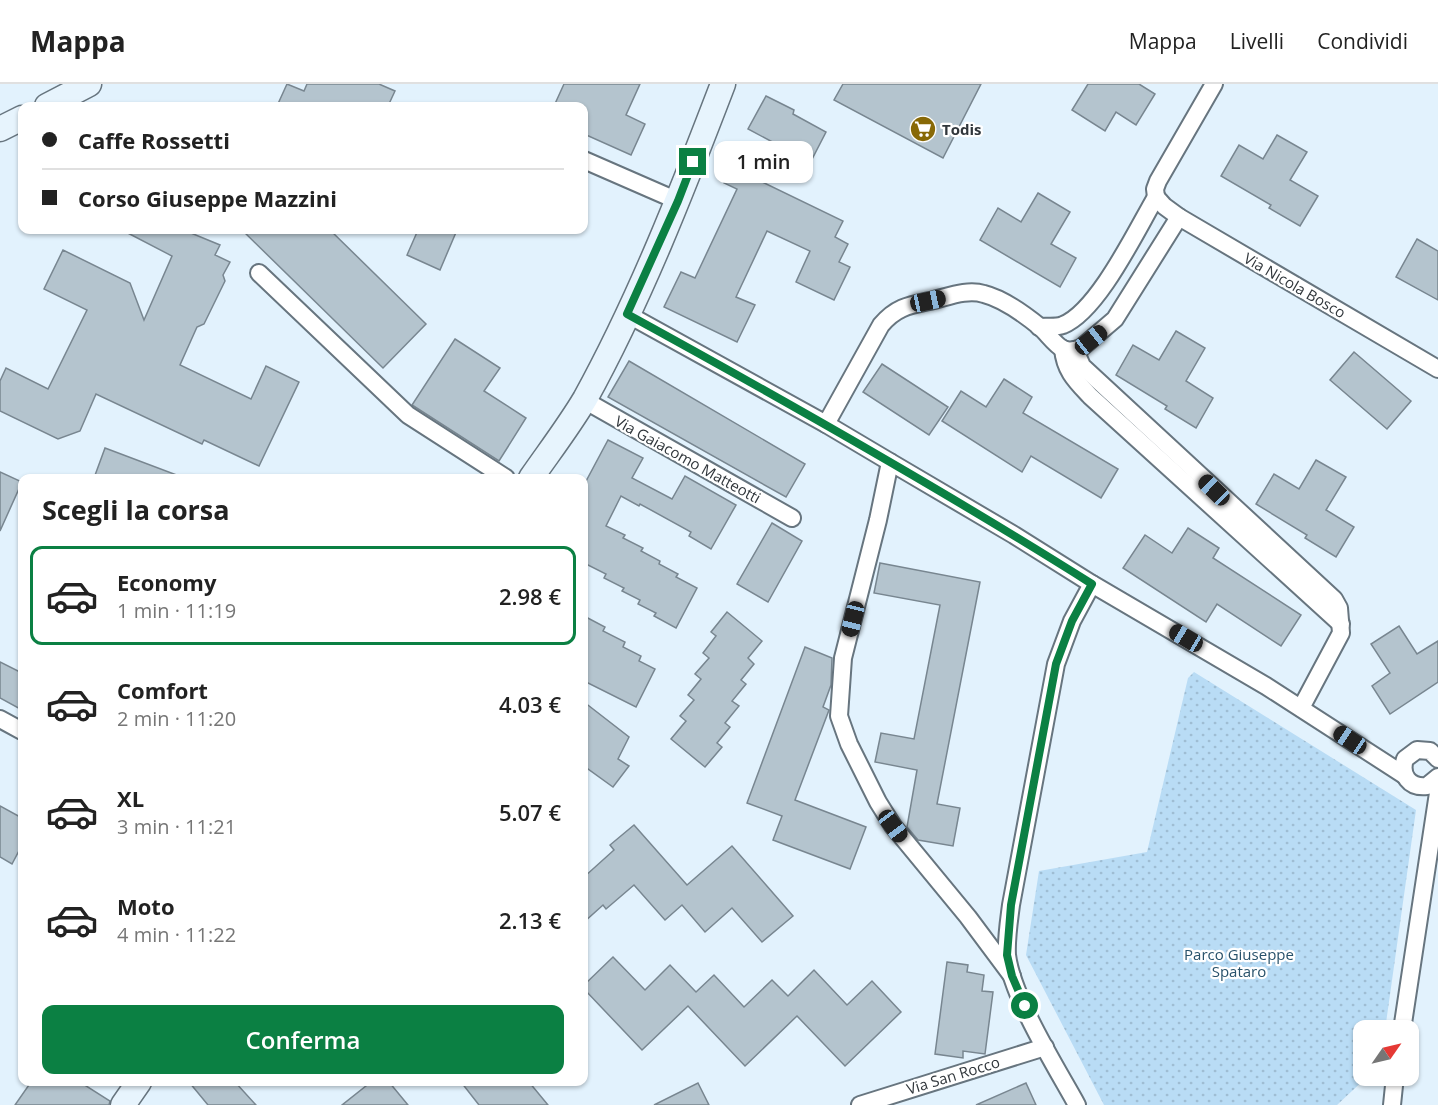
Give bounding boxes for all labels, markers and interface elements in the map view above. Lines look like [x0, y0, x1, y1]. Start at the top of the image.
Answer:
text: Mappa [30, 22, 126, 60]
text: Mappa [1129, 27, 1197, 55]
text: Livelli [1230, 27, 1284, 55]
text: Condividi [1317, 27, 1408, 55]
supermarket icon: Todis [908, 114, 938, 144]
place label: Todis [942, 119, 982, 139]
text: Caffe Rossetti [78, 125, 230, 155]
callout: 1 min [714, 141, 813, 183]
route end [679, 148, 706, 175]
text: 1 min [737, 148, 791, 175]
text: Corso Giuseppe Mazzini [78, 183, 337, 213]
street label: Via Nicola Bosco [1240, 248, 1350, 322]
car [909, 288, 947, 314]
car [1071, 322, 1111, 358]
street label: Via Gaiacomo Matteotti [612, 411, 764, 507]
car [1195, 471, 1233, 509]
text: Scegli la corsa [42, 491, 230, 528]
text: Economy [117, 567, 216, 597]
icon: car [45, 569, 99, 623]
text: 2.98 € [499, 581, 561, 611]
text: 1 min · 11:19 [117, 597, 236, 624]
car [840, 599, 866, 639]
car [1166, 621, 1206, 655]
text: Comfort [117, 675, 208, 705]
icon: car [45, 677, 99, 731]
text: 4.03 € [499, 689, 561, 719]
text: 2 min · 11:20 [117, 705, 236, 732]
car [1330, 722, 1370, 758]
text: XL [117, 783, 144, 813]
icon: car [45, 785, 99, 839]
text: 5.07 € [499, 797, 561, 827]
car [875, 806, 911, 846]
text: 3 min · 11:21 [117, 813, 236, 840]
text: Moto [117, 891, 175, 921]
icon: car [45, 893, 99, 947]
text: 2.13 € [499, 905, 561, 935]
text: 4 min · 11:22 [117, 921, 236, 948]
park label: Parco Giuseppe Spataro [1184, 944, 1294, 981]
route start [1011, 992, 1038, 1019]
button: Conferma [42, 1005, 564, 1074]
north arrow [1353, 1020, 1419, 1086]
map controls [1353, 1020, 1419, 1086]
street label: Via San Rocco [904, 1051, 1002, 1099]

